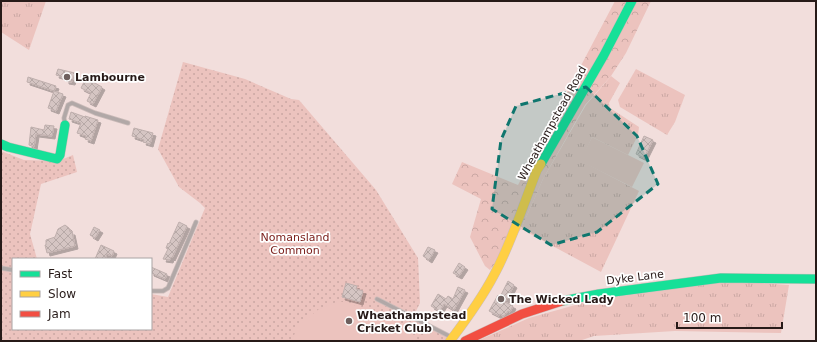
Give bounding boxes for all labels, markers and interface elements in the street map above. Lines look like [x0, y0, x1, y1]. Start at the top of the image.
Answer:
street label: Wheathampstead Road [516, 64, 589, 183]
place label: Lambourne [75, 71, 145, 84]
marker: Lambourne [62, 72, 72, 82]
park label: Nomansland Common [261, 231, 329, 257]
legend [12, 258, 152, 330]
text: Fast [48, 267, 72, 281]
street label: Dyke Lane [606, 267, 665, 287]
text: Slow [48, 287, 76, 301]
place label: The Wicked Lady [509, 293, 614, 306]
marker: The Wicked Lady [496, 294, 506, 304]
scale bar [677, 304, 782, 330]
text: Jam [47, 307, 71, 321]
place label: Wheathampstead Cricket Club [357, 309, 466, 335]
text: 100 m [683, 311, 721, 325]
marker: Wheathampstead Cricket Club [344, 316, 354, 326]

